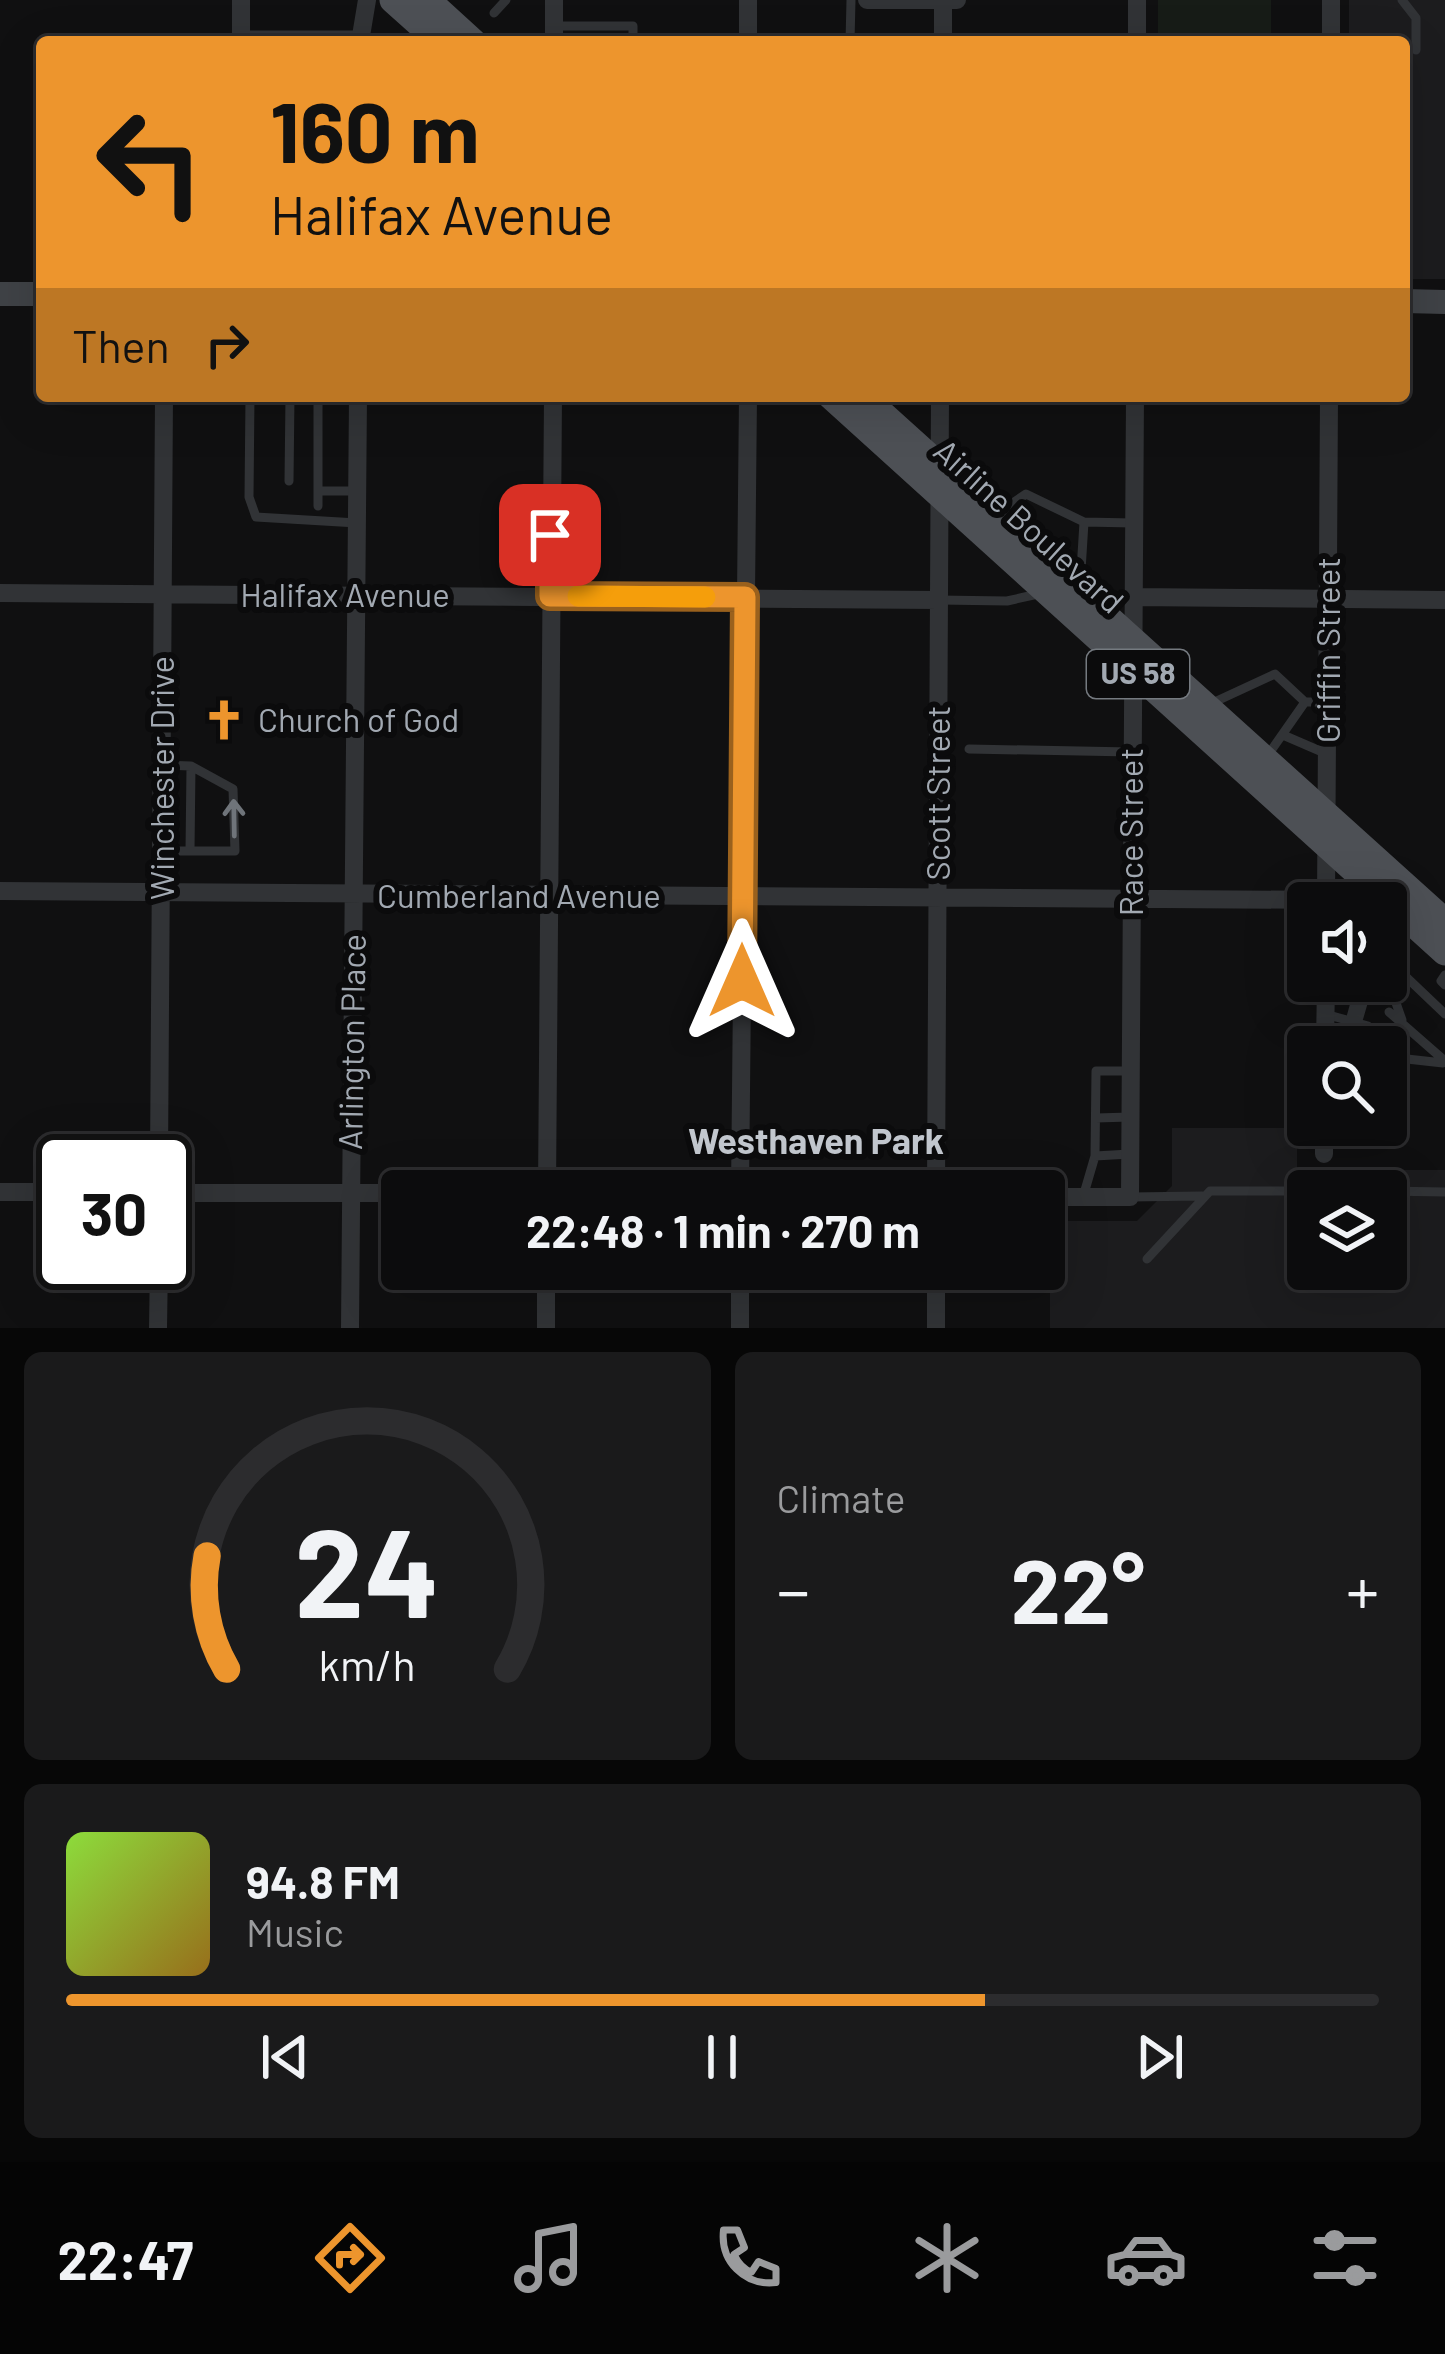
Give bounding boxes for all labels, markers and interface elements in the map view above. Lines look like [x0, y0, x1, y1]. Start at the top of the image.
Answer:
text: 160 m [270, 79, 480, 180]
icon: left [72, 84, 228, 240]
text: Halifax Avenue [270, 181, 613, 246]
icon: right [194, 312, 260, 378]
text: Then [72, 318, 170, 372]
street label: Airline Boulevard [927, 430, 1133, 621]
pin [499, 484, 601, 586]
icon: arrive [517, 502, 583, 568]
street label: Griffin Street [1307, 557, 1347, 743]
street label: Halifax Avenue [240, 574, 450, 614]
road number: US 58 [1087, 650, 1189, 698]
street label: Winchester Drive [141, 656, 181, 900]
church icon: Church of God [201, 697, 247, 743]
place label: Church of God [258, 699, 459, 739]
street label: Scott Street [917, 706, 957, 880]
street label: Race Street [1110, 748, 1150, 916]
one-way arrow [223, 799, 246, 838]
street label: Cumberland Avenue [377, 875, 661, 915]
map controls [1287, 882, 1407, 1290]
button: sound [1287, 882, 1407, 1002]
position arrow [679, 918, 805, 1044]
street label: Arlington Place [329, 934, 373, 1150]
button: search [1287, 1026, 1407, 1146]
district label: Westhaven Park [688, 1118, 944, 1161]
speed limit sign: 30 [36, 1134, 192, 1290]
button: layers [1287, 1170, 1407, 1290]
text: 22:48 · 1 min · 270 m [526, 1203, 920, 1257]
text: Climate [777, 1474, 906, 1521]
text: 24 [295, 1493, 440, 1643]
text: 22° [1010, 1534, 1145, 1642]
text: − [777, 1549, 810, 1628]
text: + [1346, 1549, 1379, 1628]
text: km/h [319, 1638, 416, 1690]
text: 94.8 FM [246, 1854, 400, 1908]
text: Music [246, 1908, 344, 1955]
icon: previous [252, 2024, 318, 2090]
icon: pause [689, 2024, 755, 2090]
icon: next [1127, 2024, 1193, 2090]
icon: directions [308, 2216, 392, 2300]
icon: music [507, 2216, 591, 2300]
icon: phone [706, 2216, 790, 2300]
icon: climate [905, 2216, 989, 2300]
icon: car [1104, 2216, 1188, 2300]
icon: filters [1303, 2216, 1387, 2300]
text: 22:47 [58, 2226, 193, 2291]

